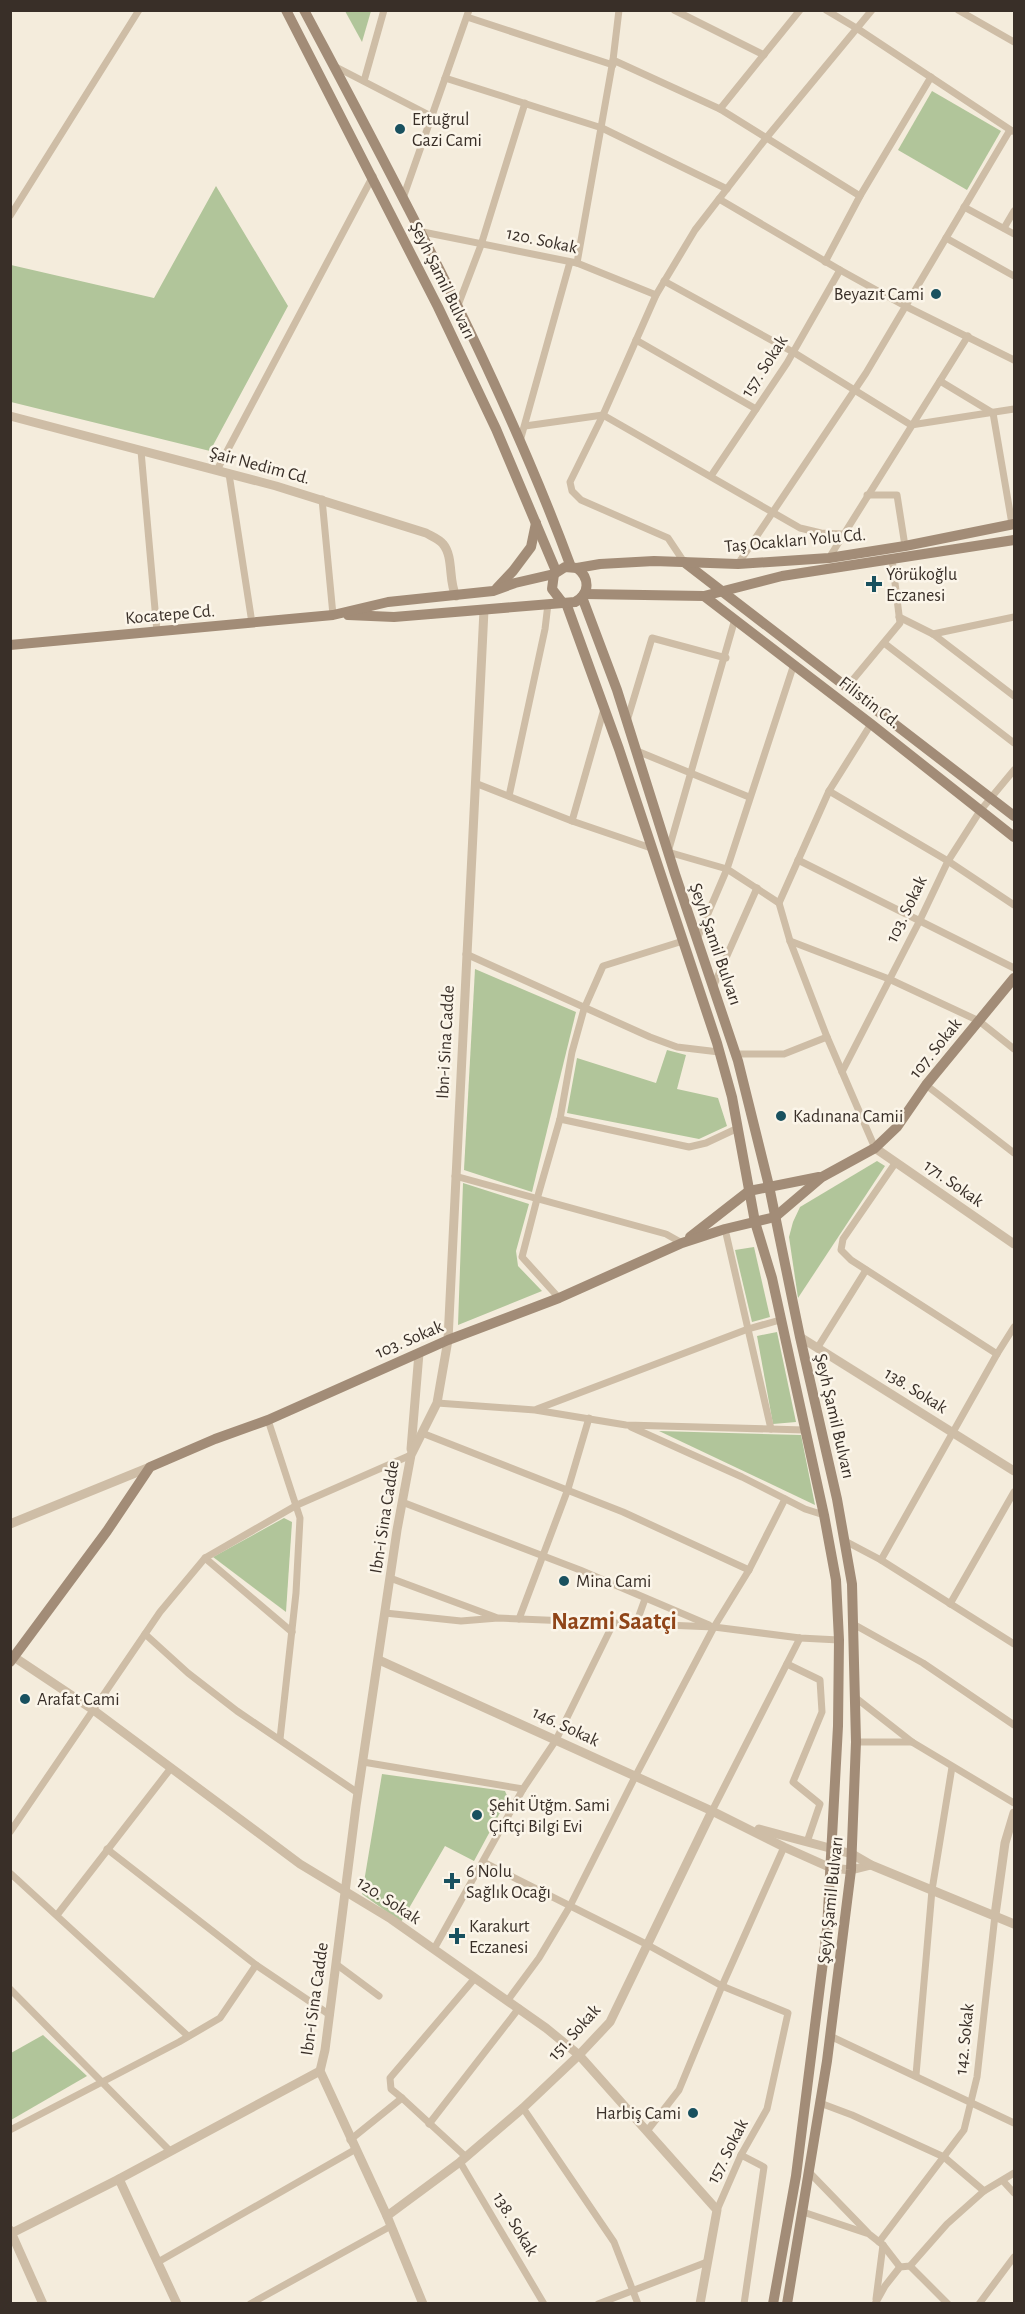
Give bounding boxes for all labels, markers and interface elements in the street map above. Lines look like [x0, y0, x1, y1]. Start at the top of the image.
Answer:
place label: Ertuğrul Gazi Cami [412, 111, 482, 150]
marker: Ertuğrul Gazi Cami [393, 122, 407, 136]
street label: Şeyh Şamil Bulvarı [406, 219, 478, 342]
street label: 120. Sokak [505, 225, 580, 257]
place label: Beyazıt Cami [834, 286, 924, 304]
marker: Beyazıt Cami [929, 287, 943, 301]
street label: 157. Sokak [738, 332, 792, 401]
street label: Şair Nedim Cd. [208, 444, 312, 488]
street label: Taş Ocakları Yolu Cd. [723, 526, 867, 556]
place label: Yörükoğlu Eczanesi [886, 566, 957, 605]
marker: Yörükoğlu Eczanesi [867, 577, 881, 591]
street label: Kocatepe Cd. [124, 602, 216, 628]
street label: Filistin Cd. [835, 673, 903, 732]
street label: 103. Sokak [883, 873, 931, 946]
street label: Şeyh Şamil Bulvarı [686, 881, 744, 1008]
street label: Ibn-i Sina Cadde [434, 985, 458, 1099]
street label: 107. Sokak [906, 1015, 966, 1082]
place label: Kadınana Camii [793, 1108, 903, 1126]
marker: Kadınana Camii [774, 1109, 788, 1123]
street label: 171. Sokak [920, 1157, 987, 1211]
street label: 103. Sokak [373, 1317, 447, 1362]
street label: Şeyh Şamil Bulvarı [811, 1352, 857, 1481]
street label: 138. Sokak [881, 1365, 951, 1418]
street label: Ibn-i Sina Cadde [367, 1459, 403, 1575]
place label: Mina Cami [576, 1573, 651, 1591]
marker: Mina Cami [557, 1574, 571, 1588]
district label: Nazmi Saatçi [551, 1610, 677, 1634]
place label: Arafat Cami [37, 1691, 120, 1709]
marker: Arafat Cami [18, 1692, 32, 1706]
street label: 146. Sokak [529, 1704, 603, 1751]
place label: Şehit Ütğm. Sami Çiftçi Bilgi Evi [489, 1795, 610, 1836]
marker: Şehit Ütğm. Sami Çiftçi Bilgi Evi [470, 1808, 484, 1822]
street label: Şeyh Şamil Bulvarı [815, 1836, 847, 1965]
place label: 6 Nolu Sağlık Ocağı [466, 1863, 551, 1902]
marker: 6 Nolu Sağlık Ocağı [443, 1872, 461, 1890]
street label: 120. Sokak [353, 1874, 424, 1929]
place label: Karakurt Eczanesi [469, 1918, 530, 1957]
marker: Karakurt Eczanesi [450, 1929, 464, 1943]
street label: Ibn-i Sina Cadde [298, 1941, 332, 2057]
street label: 151. Sokak [545, 2001, 605, 2064]
street label: 142. Sokak [952, 2002, 978, 2076]
place label: Harbiş Cami [596, 2105, 681, 2123]
marker: Harbiş Cami [686, 2106, 700, 2120]
street label: 157. Sokak [704, 2116, 752, 2187]
street label: 138. Sokak [489, 2190, 541, 2260]

